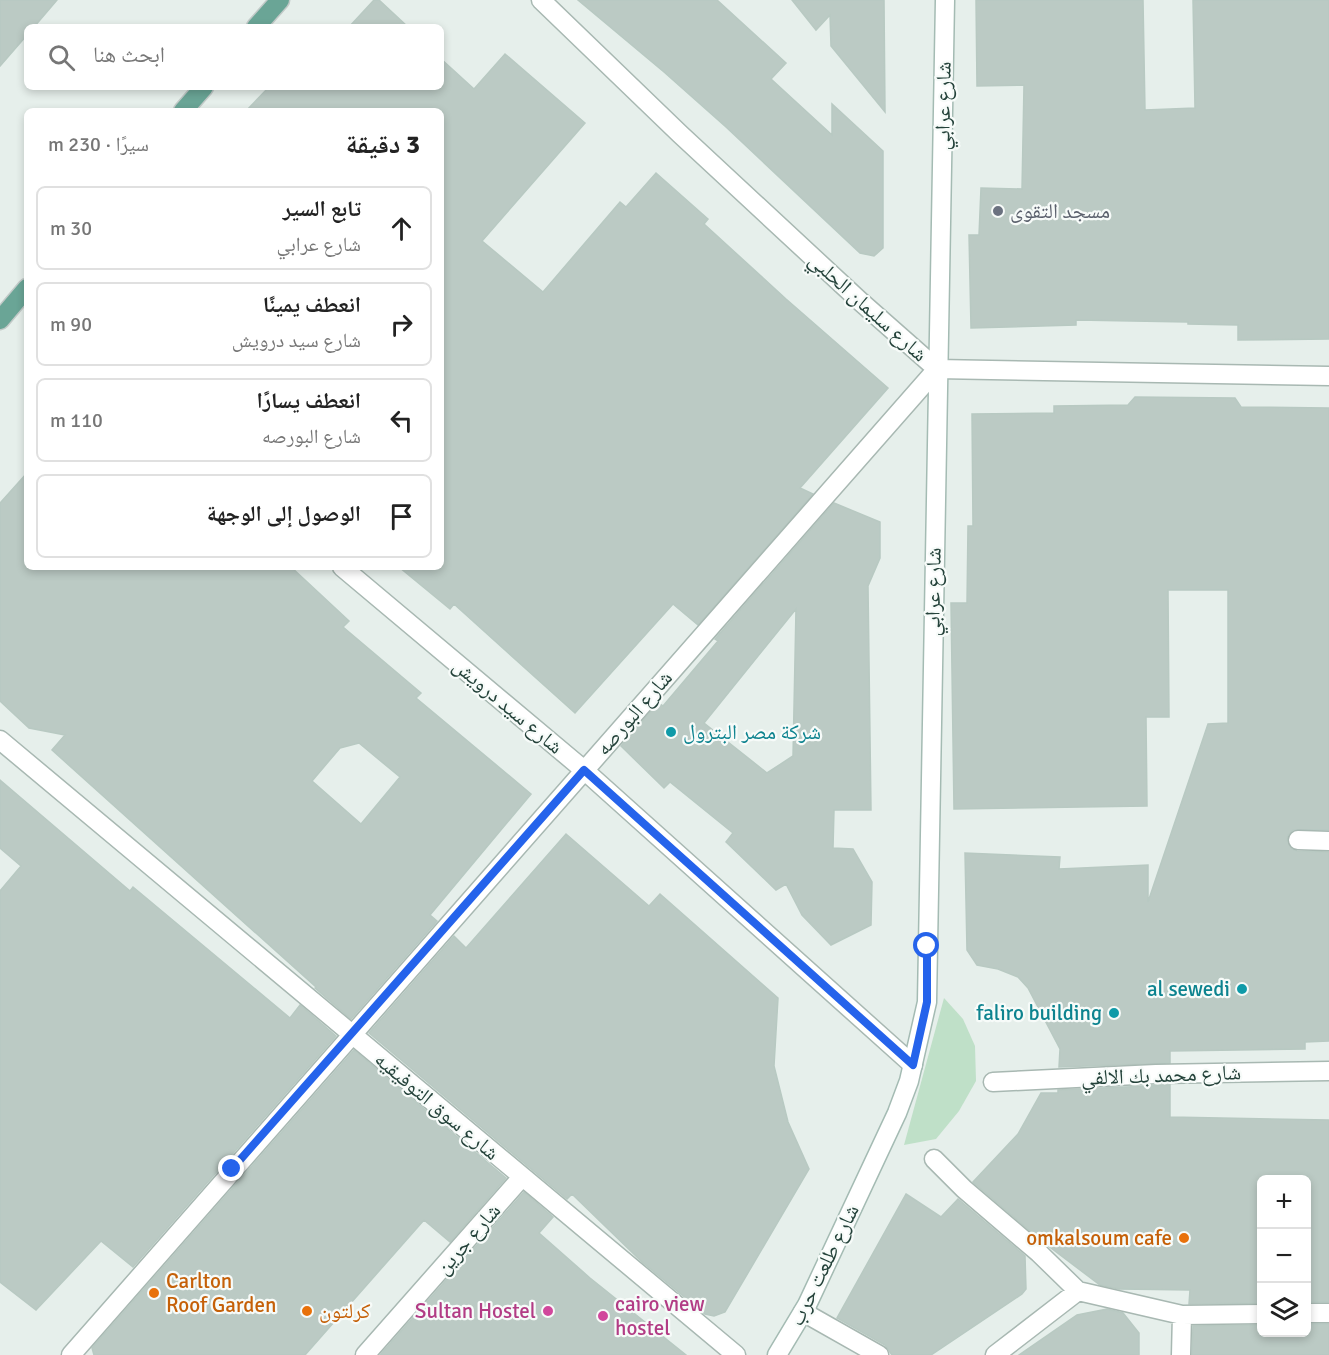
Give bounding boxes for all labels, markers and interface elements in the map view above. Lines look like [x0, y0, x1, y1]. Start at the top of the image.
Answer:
search box [24, 24, 444, 90]
icon: search [45, 41, 78, 74]
text: ابحث هنا [93, 41, 165, 68]
street label: شارع عرابي [929, 61, 960, 151]
text: 3 دقيقة [346, 129, 420, 161]
text: سيرًا · 230 m [48, 132, 149, 157]
text: تابع السير [283, 195, 361, 222]
place label: مسجد التقوى [1010, 198, 1110, 224]
marker: مسجد التقوى [991, 204, 1005, 218]
icon: ahead [385, 212, 418, 245]
text: 30 m [50, 216, 92, 241]
text: شارع عرابي [276, 232, 361, 257]
street label: شارع سليمان الحلبي [801, 247, 933, 370]
text: انعطف يمينًا [263, 291, 361, 318]
icon: right [385, 308, 418, 341]
text: 90 m [50, 312, 92, 337]
text: شارع سيد درويش [232, 328, 361, 353]
text: انعطف يسارًا [256, 387, 361, 414]
icon: left [385, 404, 418, 437]
text: 110 m [50, 408, 103, 433]
text: شارع البورصه [262, 424, 361, 449]
text: الوصول إلى الوجهة [207, 500, 361, 527]
icon: arrive [385, 500, 418, 533]
street label: شارع عرابي [919, 547, 950, 637]
street label: شارع سيد درويش [448, 652, 568, 760]
street label: شارع البورصه [590, 665, 678, 761]
place label: شركة مصر البترول [683, 719, 821, 745]
marker: شركة مصر البترول [664, 725, 678, 739]
route start [913, 932, 939, 958]
place label: al sewedi [1147, 976, 1230, 1002]
marker: al sewedi [1235, 982, 1249, 996]
place label: faliro building [976, 1000, 1102, 1026]
marker: faliro building [1107, 1006, 1121, 1020]
street label: شارع سوق التوفيقيه [369, 1046, 505, 1166]
street label: شارع محمد بك الالفي [1081, 1059, 1242, 1094]
route end [218, 1155, 244, 1181]
map controls [1257, 1175, 1311, 1337]
button: + [1257, 1175, 1311, 1229]
street label: شارع جرين [430, 1198, 506, 1280]
street label: شارع طلعت حرب [783, 1200, 865, 1330]
place label: omkalsoum cafe [1026, 1225, 1172, 1251]
button: − [1257, 1229, 1311, 1283]
marker: omkalsoum cafe [1177, 1231, 1191, 1245]
place label: Carlton Roof Garden [166, 1268, 276, 1318]
button: layers [1257, 1283, 1311, 1337]
marker: Carlton Roof Garden [147, 1286, 161, 1300]
place label: cairo view hostel [615, 1291, 705, 1341]
place label: كرلتون [319, 1298, 371, 1324]
place label: Sultan Hostel [415, 1298, 536, 1324]
marker: كرلتون [300, 1304, 314, 1318]
marker: Sultan Hostel [541, 1304, 555, 1318]
marker: cairo view hostel [596, 1309, 610, 1323]

